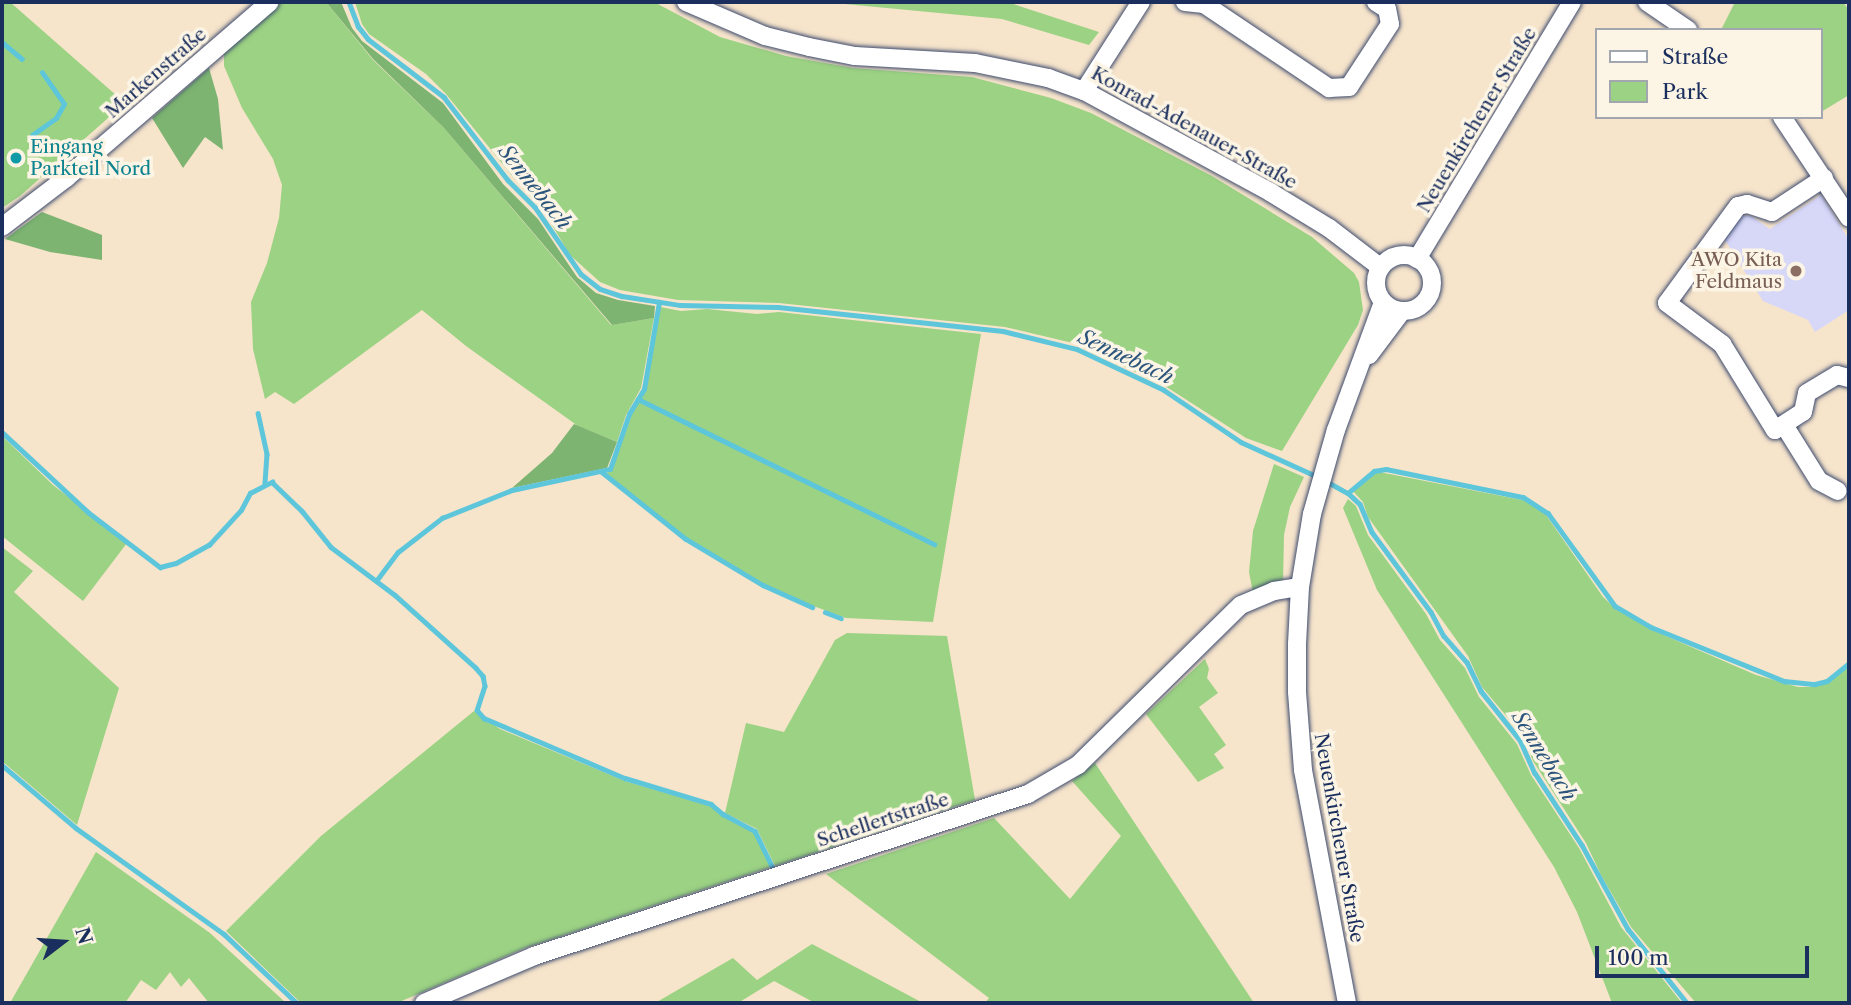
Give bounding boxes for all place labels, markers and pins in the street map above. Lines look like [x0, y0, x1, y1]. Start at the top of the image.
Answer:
place label: Eingang Parkteil Nord [30, 136, 151, 180]
marker: Eingang Parkteil Nord [8, 150, 24, 166]
place label: AWO Kita Feldmaus [1691, 249, 1782, 293]
marker: AWO Kita Feldmaus [1788, 263, 1804, 279]

